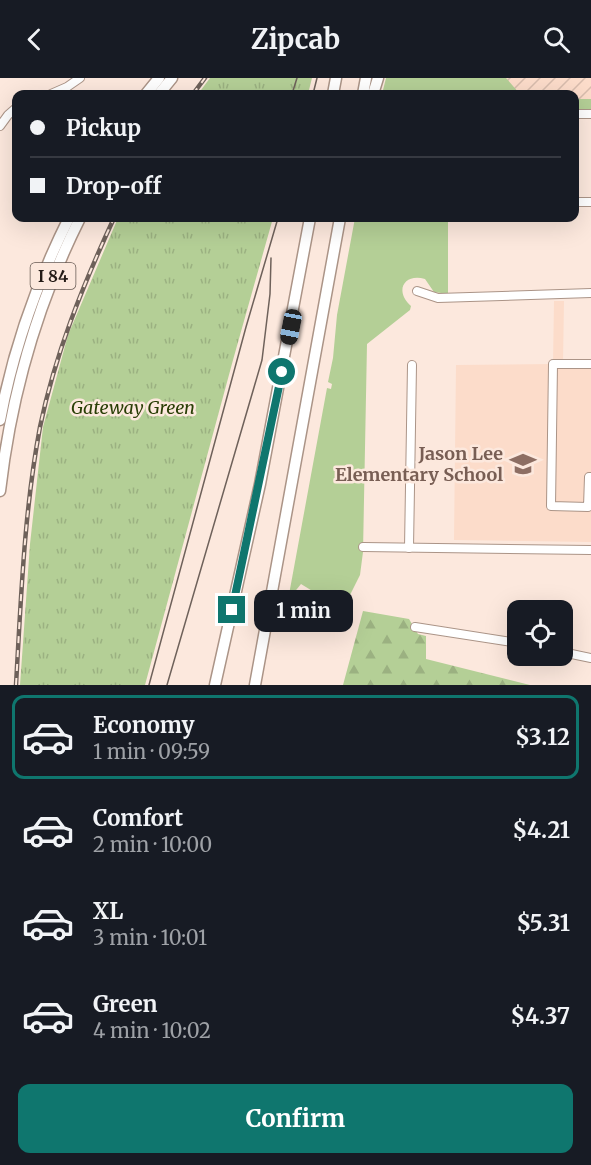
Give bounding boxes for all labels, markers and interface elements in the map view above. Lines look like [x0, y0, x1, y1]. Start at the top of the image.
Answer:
text: Zipcab [251, 22, 340, 56]
icon: back [18, 23, 51, 56]
icon: search [540, 23, 573, 56]
text: Pickup [66, 114, 141, 142]
text: Drop-off [66, 172, 161, 200]
road number: I 84 [31, 263, 76, 289]
car [279, 308, 303, 346]
route start [268, 358, 295, 385]
park label: Gateway Green [71, 396, 195, 419]
place label: Jason Lee Elementary School [335, 442, 503, 486]
school or university icon: Jason Lee Elementary School [508, 449, 538, 479]
callout: 1 min [253, 589, 352, 631]
route end [218, 596, 245, 623]
text: 1 min [276, 598, 331, 623]
map controls [507, 600, 573, 666]
button: locate [507, 600, 573, 666]
icon: car [21, 710, 75, 764]
text: Economy [93, 711, 194, 739]
text: $3.12 [515, 723, 570, 751]
text: 1 min · 09:59 [93, 739, 210, 764]
icon: car [21, 803, 75, 857]
text: Comfort [93, 804, 183, 832]
text: $4.21 [513, 816, 570, 844]
text: 2 min · 10:00 [93, 832, 212, 857]
icon: car [21, 896, 75, 950]
text: XL [93, 897, 123, 925]
text: $5.31 [516, 909, 570, 937]
text: 3 min · 10:01 [93, 925, 207, 950]
icon: car [21, 989, 75, 1043]
text: Green [93, 990, 157, 1018]
text: $4.37 [511, 1002, 570, 1030]
text: 4 min · 10:02 [93, 1018, 211, 1043]
button: Confirm [18, 1084, 573, 1153]

